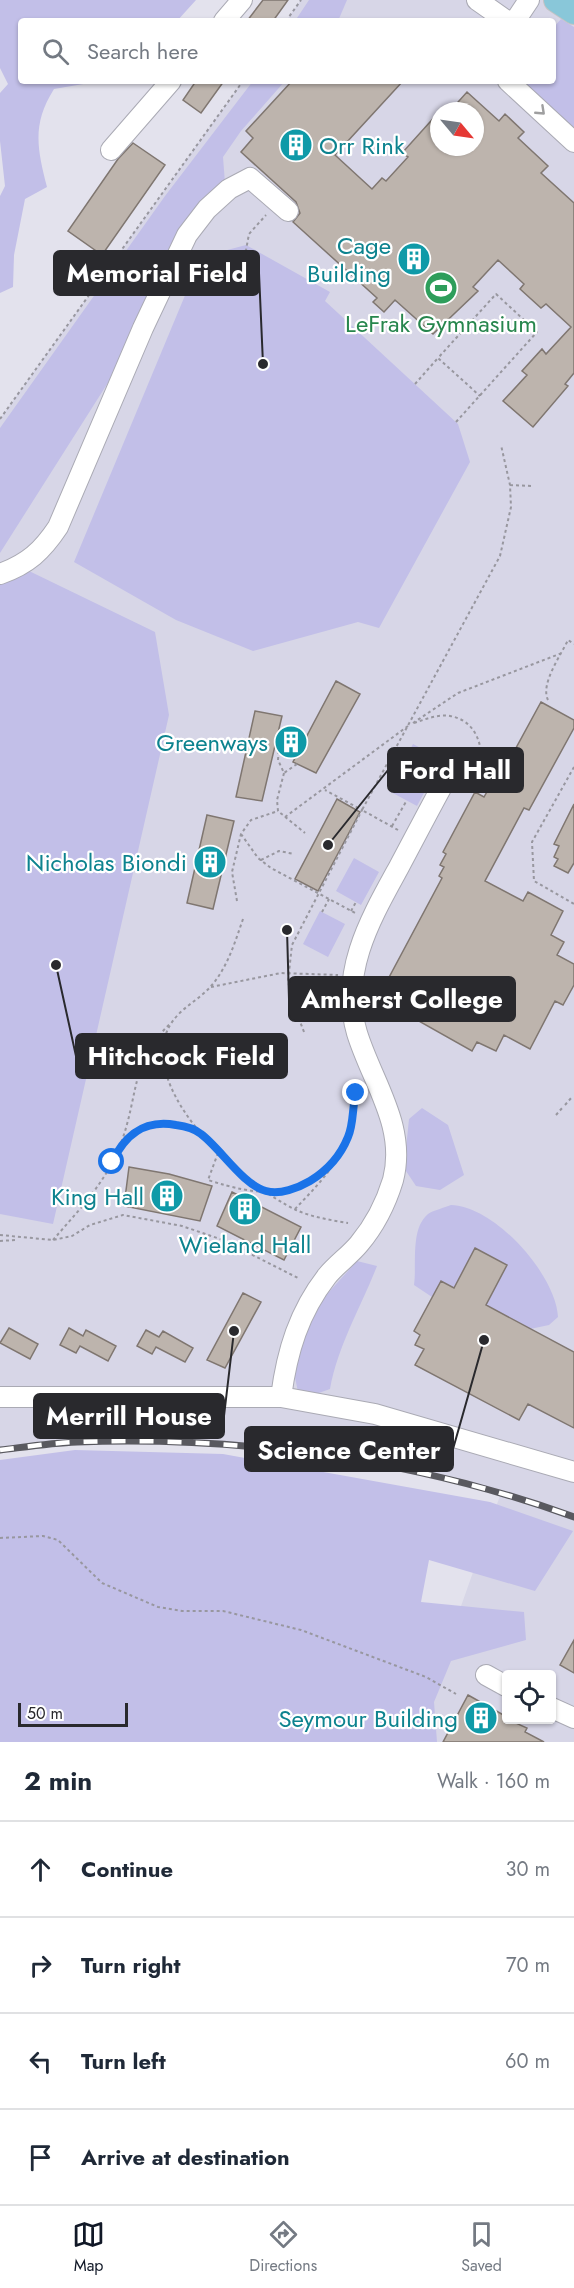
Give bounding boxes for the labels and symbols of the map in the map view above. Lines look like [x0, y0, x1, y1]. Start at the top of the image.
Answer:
north arrow [430, 102, 484, 156]
one-way arrow [534, 104, 545, 115]
building icon: Orr Rink [278, 127, 314, 163]
place label: Orr Rink [319, 128, 405, 163]
place label: Cage Building [307, 228, 391, 291]
building icon: Cage Building [396, 241, 432, 277]
callout: Memorial Field [54, 251, 259, 295]
text: Memorial Field [67, 254, 247, 292]
sports icon: LeFrak Gymnasium [423, 270, 459, 306]
place label: LeFrak Gymnasium [345, 306, 537, 341]
building icon: Greenways [273, 724, 309, 760]
place label: Greenways [156, 725, 268, 760]
callout: Ford Hall [388, 748, 523, 792]
text: Ford Hall [399, 751, 511, 789]
building icon: Nicholas Biondi [192, 844, 228, 880]
place label: Nicholas Biondi [26, 845, 187, 880]
callout: Amherst College [289, 977, 515, 1021]
text: Amherst College [300, 980, 503, 1018]
callout: Hitchcock Field [76, 1034, 287, 1078]
text: Hitchcock Field [88, 1037, 274, 1075]
route end [342, 1079, 368, 1105]
route start [98, 1148, 124, 1174]
building icon: King Hall [149, 1178, 185, 1214]
place label: King Hall [51, 1179, 144, 1214]
building icon: Wieland Hall [227, 1191, 263, 1227]
place label: Wieland Hall [179, 1227, 311, 1262]
callout: Merrill House [34, 1394, 224, 1438]
text: Merrill House [46, 1397, 212, 1435]
callout: Science Center [245, 1427, 453, 1471]
text: Science Center [257, 1431, 441, 1469]
scale bar [18, 1700, 128, 1728]
building icon: Seymour Building [463, 1700, 499, 1736]
place label: Seymour Building [278, 1701, 458, 1736]

